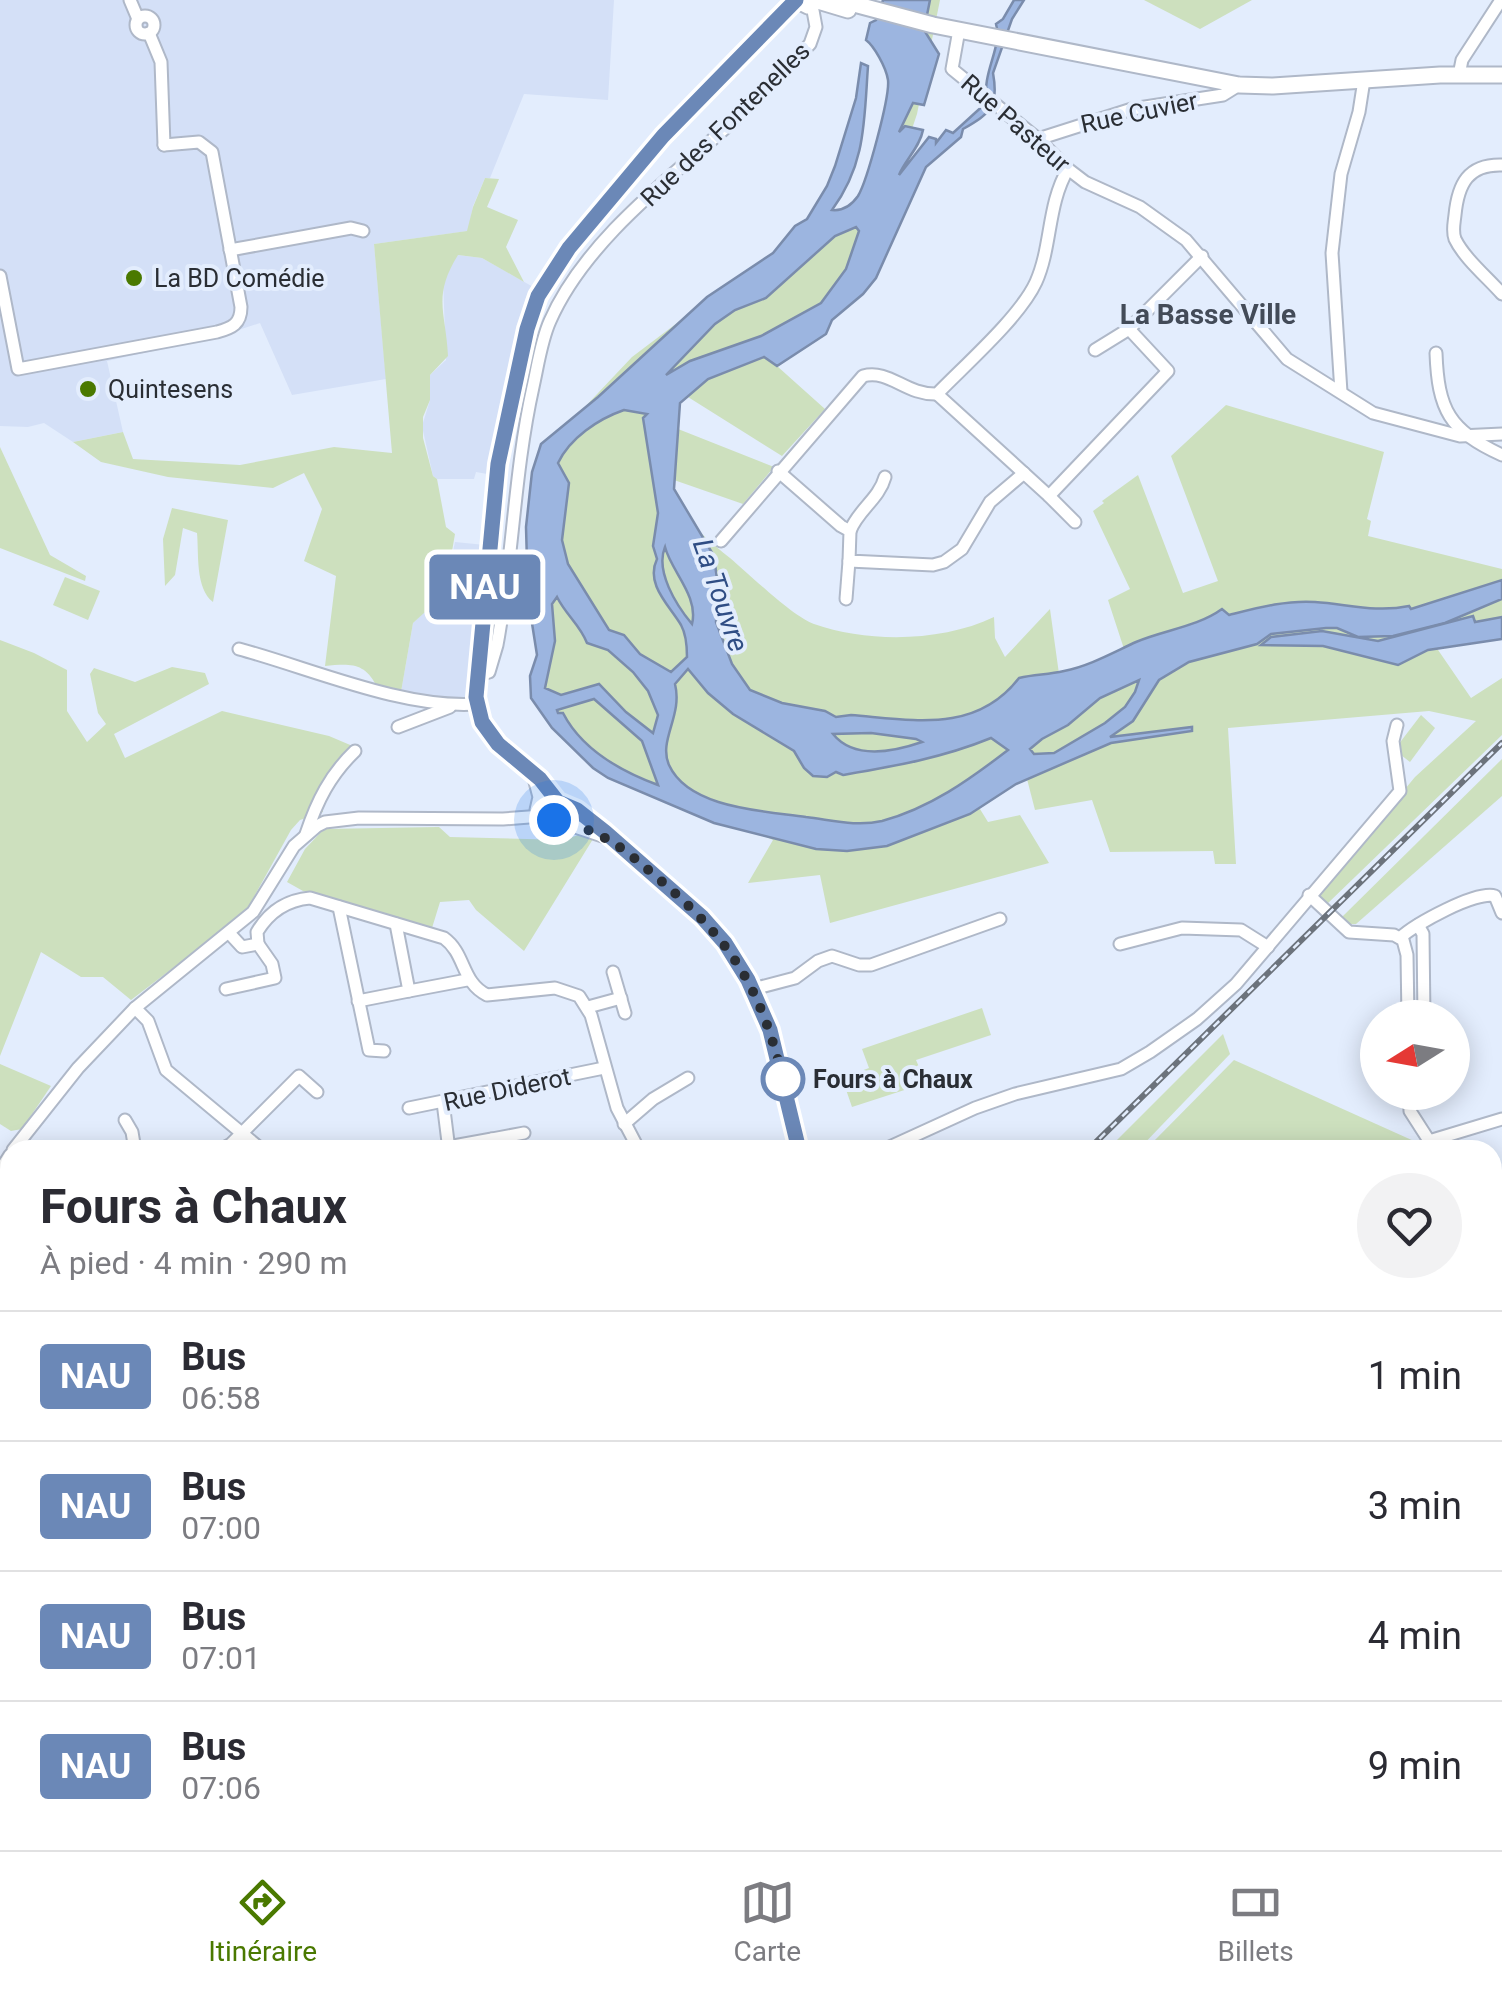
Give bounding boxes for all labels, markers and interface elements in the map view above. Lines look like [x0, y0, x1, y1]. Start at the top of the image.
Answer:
street label: Rue des Fontenelles [635, 36, 816, 212]
street label: Rue Pasteur [955, 68, 1076, 179]
street label: Rue Cuvier [1078, 86, 1201, 139]
place label: La BD Comédie [154, 264, 325, 293]
marker: La BD Comédie [123, 267, 145, 289]
district label: La Basse Ville [1120, 298, 1296, 331]
place label: Quintesens [108, 375, 233, 404]
marker: Quintesens [77, 378, 99, 400]
water label: La Touvre [686, 534, 755, 656]
line badge: NAU [428, 554, 542, 620]
text: NAU [449, 567, 521, 608]
your location [529, 795, 579, 845]
north arrow [1360, 1000, 1470, 1110]
map controls [1360, 1000, 1470, 1110]
marker: Fours à Chaux [762, 1058, 804, 1100]
street label: Rue Diderot [441, 1062, 573, 1117]
place label: Fours à Chaux [813, 1065, 973, 1094]
button: heart [1357, 1173, 1462, 1278]
text: Fours à Chaux [40, 1178, 347, 1235]
text: À pied · 4 min · 290 m [40, 1244, 347, 1282]
text: Bus [181, 1335, 246, 1379]
text: 1 min [1368, 1354, 1462, 1398]
text: NAU [60, 1356, 131, 1397]
text: 06:58 [181, 1379, 261, 1417]
text: Bus [181, 1465, 246, 1509]
text: 3 min [1368, 1484, 1462, 1528]
text: NAU [60, 1486, 131, 1527]
text: 07:00 [181, 1509, 261, 1547]
text: Bus [181, 1595, 246, 1639]
text: 4 min [1368, 1614, 1462, 1658]
text: NAU [60, 1616, 131, 1657]
text: 07:01 [181, 1639, 261, 1677]
text: Bus [181, 1725, 246, 1769]
text: 9 min [1368, 1744, 1462, 1788]
text: NAU [60, 1746, 131, 1787]
text: 07:06 [181, 1769, 261, 1807]
tab: Itinéraire [208, 1875, 317, 1968]
tab: Carte [733, 1875, 801, 1968]
tab: Billets [1217, 1875, 1294, 1968]

